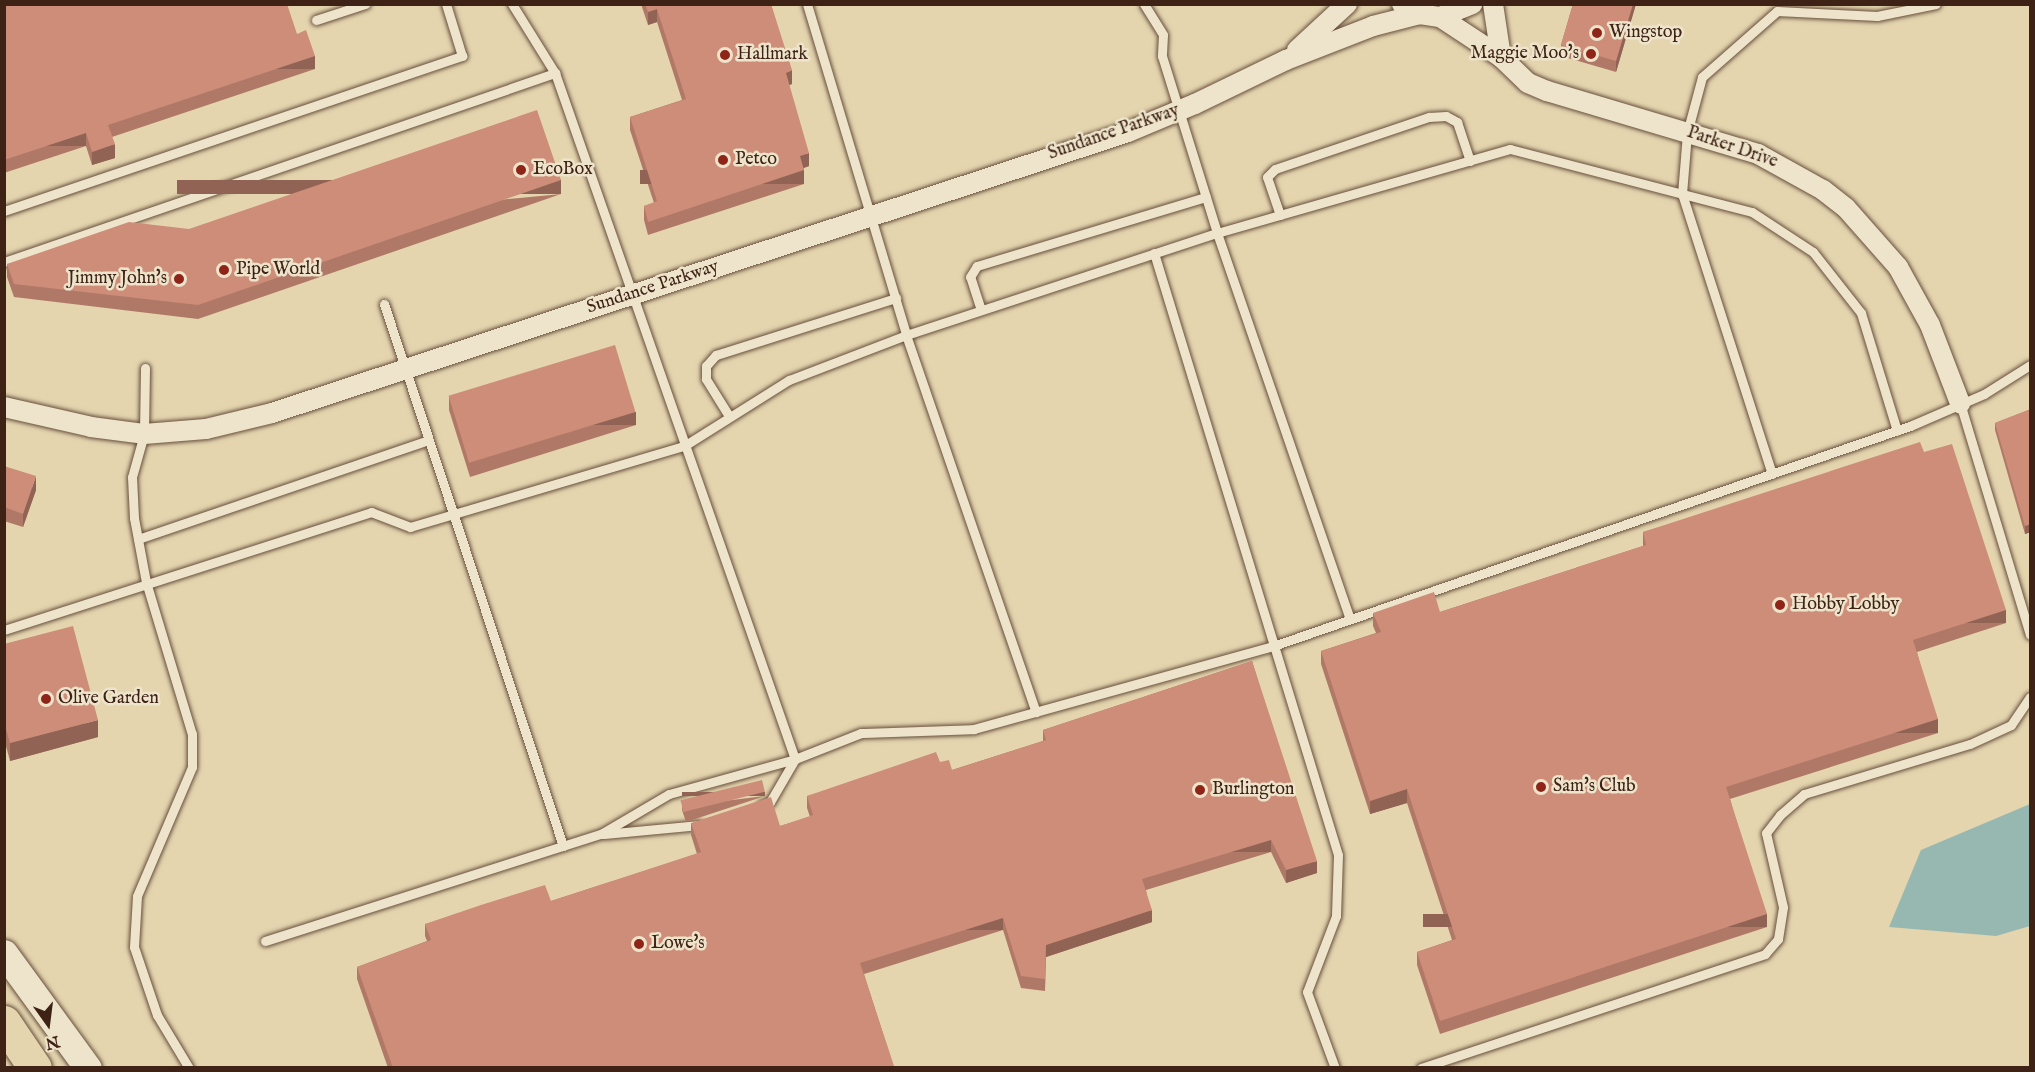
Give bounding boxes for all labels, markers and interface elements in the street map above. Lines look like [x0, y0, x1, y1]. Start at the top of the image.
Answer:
place label: Wingstop [1609, 22, 1682, 44]
marker: Wingstop [1590, 26, 1604, 40]
place label: Maggie Moo's [1471, 43, 1579, 65]
place label: Hallmark [737, 44, 808, 66]
marker: Maggie Moo's [1584, 47, 1598, 61]
marker: Hallmark [718, 48, 732, 62]
street label: Sundance Parkway [1046, 100, 1182, 166]
street label: Parker Drive [1684, 122, 1780, 174]
place label: Petco [735, 149, 777, 171]
marker: Petco [716, 153, 730, 167]
place label: EcoBox [533, 159, 593, 181]
marker: EcoBox [514, 163, 528, 177]
street label: Sundance Parkway [584, 256, 722, 320]
place label: Pipe World [236, 259, 320, 281]
marker: Pipe World [217, 263, 231, 277]
place label: Jimmy John's [68, 268, 167, 290]
marker: Jimmy John's [172, 272, 186, 286]
place label: Hobby Lobby [1792, 594, 1899, 616]
marker: Hobby Lobby [1773, 598, 1787, 612]
place label: Olive Garden [58, 688, 159, 710]
marker: Olive Garden [39, 692, 53, 706]
place label: Sam's Club [1553, 776, 1636, 798]
place label: Burlington [1212, 779, 1294, 801]
marker: Sam's Club [1534, 780, 1548, 794]
marker: Burlington [1193, 783, 1207, 797]
place label: Lowe's [651, 933, 705, 955]
marker: Lowe's [632, 937, 646, 951]
north arrow [18, 994, 78, 1054]
text: N [43, 1030, 61, 1053]

